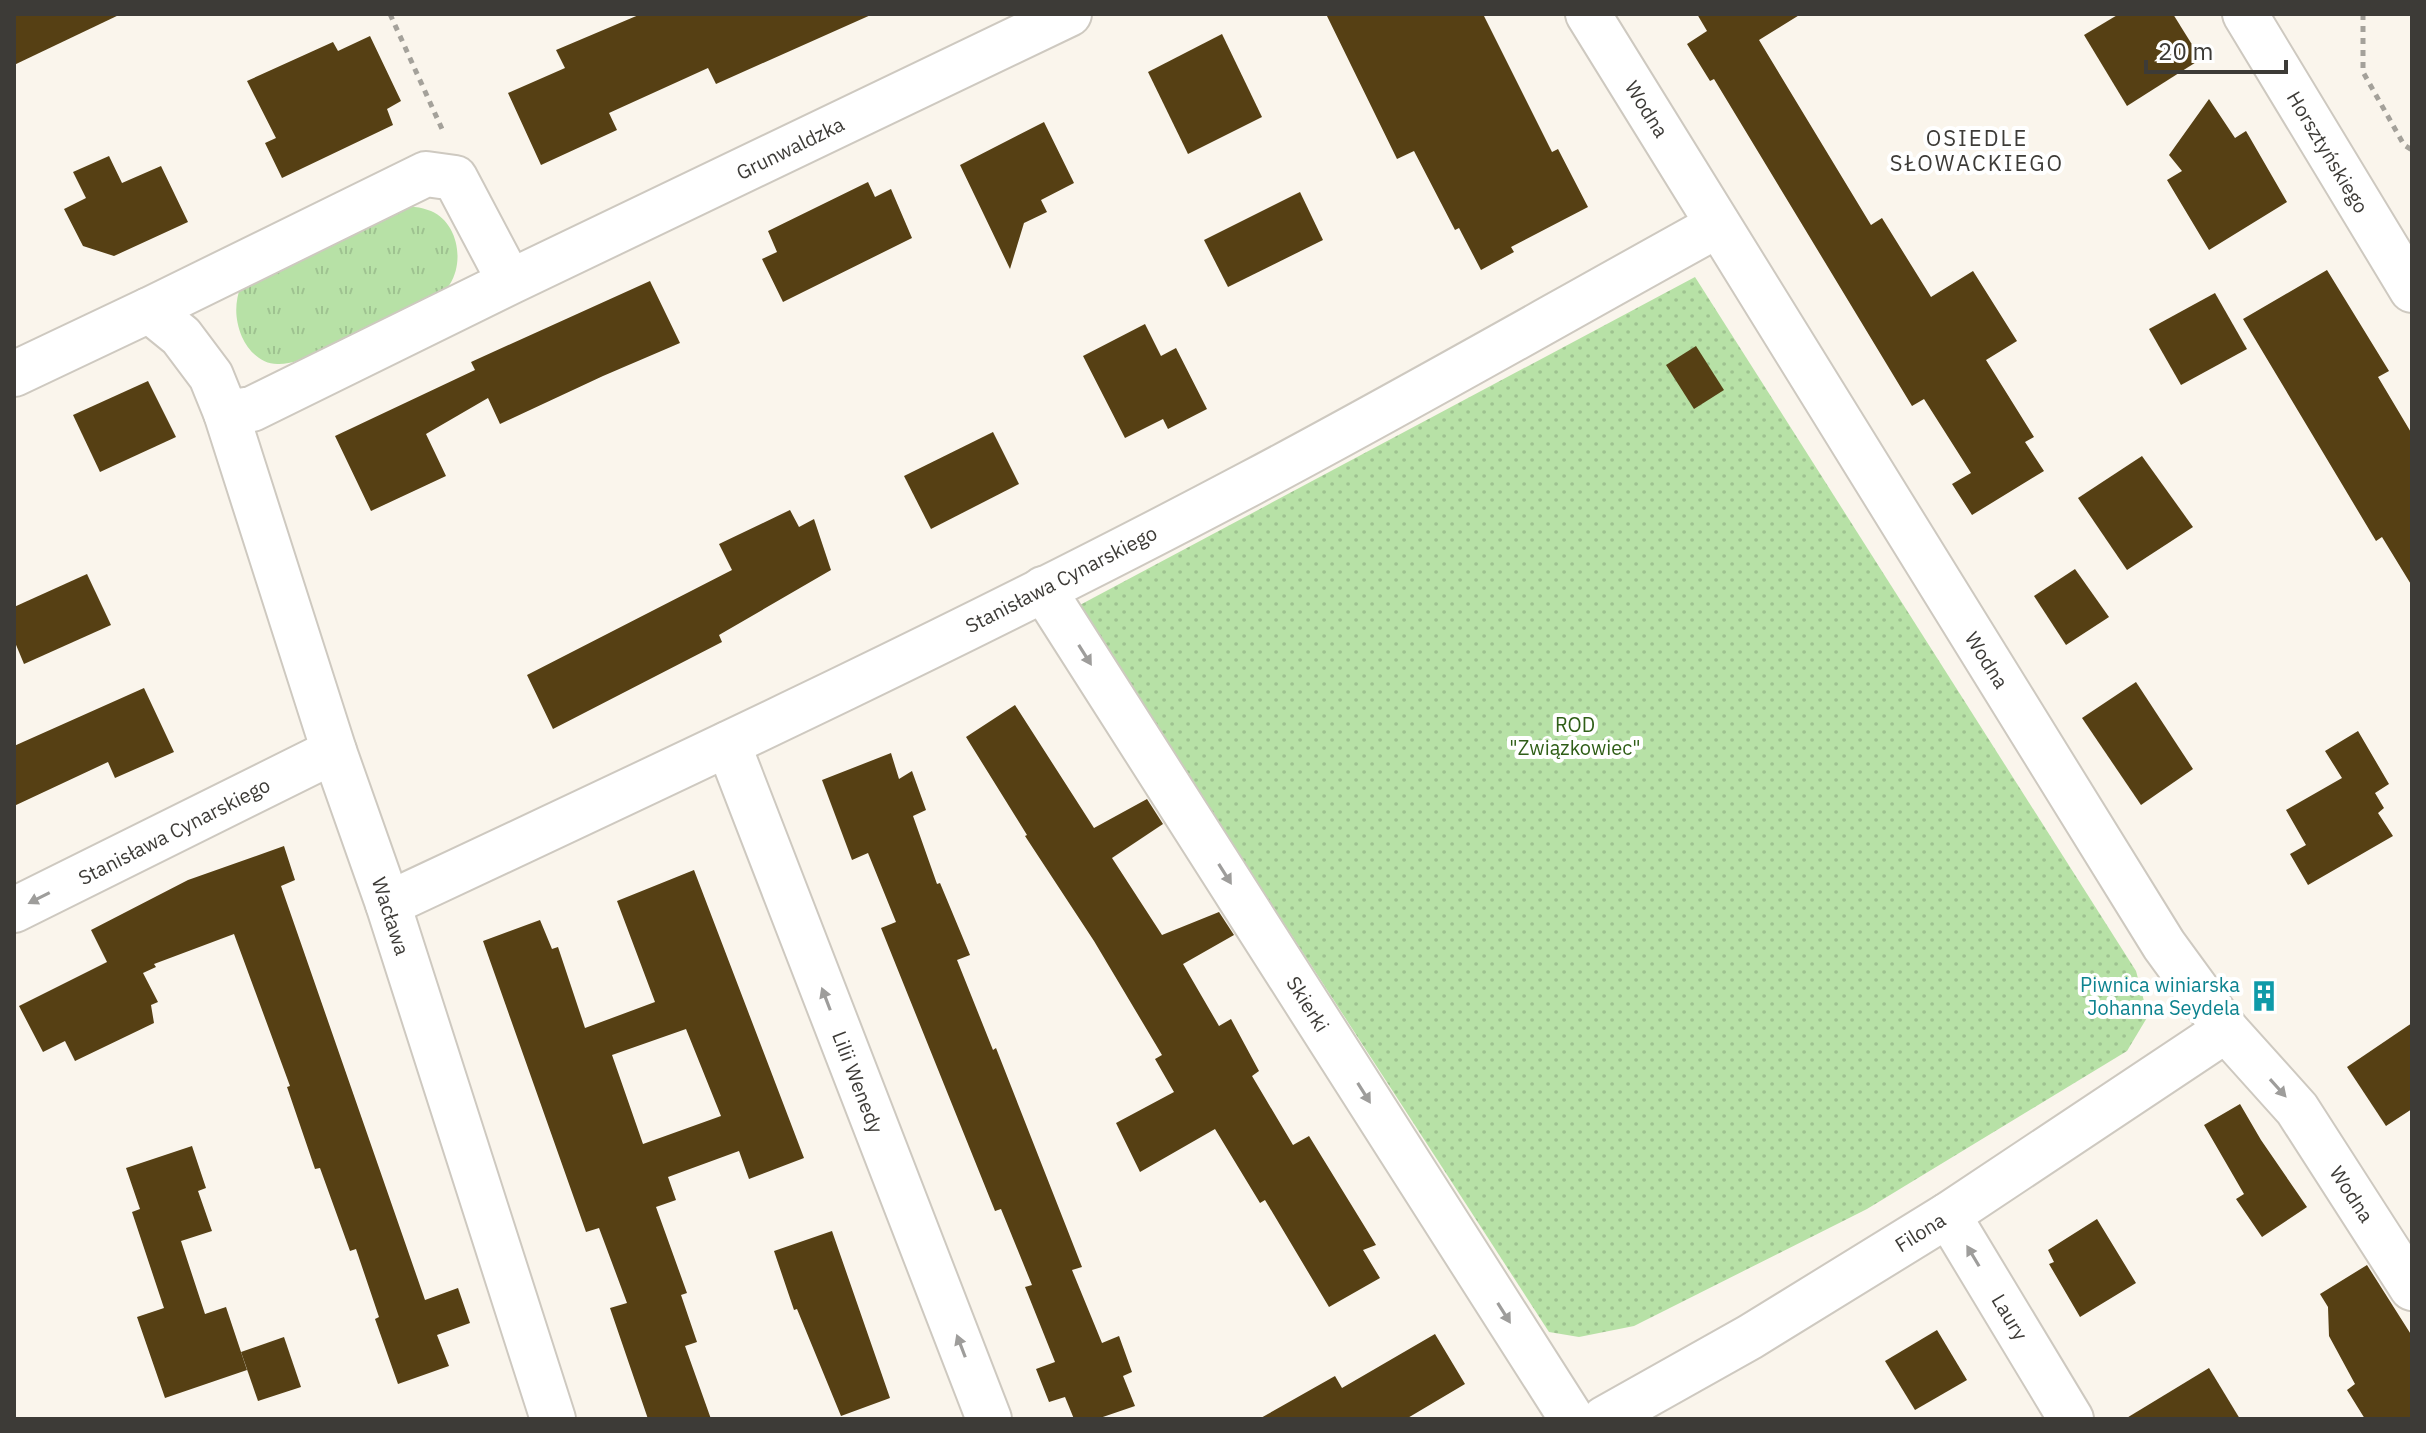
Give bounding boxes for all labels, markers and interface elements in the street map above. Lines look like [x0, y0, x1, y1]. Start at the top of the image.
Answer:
scale bar [2146, 24, 2286, 74]
text: 20 m [2158, 35, 2213, 67]
street label: Wodna [1619, 75, 1675, 143]
street label: Horsztyńskiego [2281, 86, 2375, 218]
street label: Grunwaldzka [731, 110, 849, 186]
district label: OSIEDLE SŁOWACKIEGO [1890, 123, 2064, 177]
street label: Stanisława Cynarskiego [960, 519, 1162, 639]
street label: Wodna [1959, 626, 2015, 694]
one-way arrow [1078, 644, 1092, 666]
park label: ROD "Związkowiec" [1509, 711, 1641, 761]
street label: Stanisława Cynarskiego [73, 771, 275, 891]
one-way arrow [1217, 863, 1231, 885]
street label: Wacława [366, 874, 416, 959]
one-way arrow [27, 891, 50, 905]
street label: Skierki [1280, 971, 1336, 1037]
place label: Piwnica winiarska Johanna Seydela [2080, 971, 2240, 1021]
building icon: Piwnica winiarska Johanna Seydela [2247, 979, 2281, 1013]
one-way arrow [820, 987, 833, 1011]
street label: Lilii Wenedy [826, 1027, 890, 1137]
one-way arrow [2269, 1078, 2287, 1097]
one-way arrow [1357, 1083, 1372, 1104]
street label: Wodna [2324, 1160, 2380, 1228]
street label: Filona [1890, 1206, 1951, 1258]
one-way arrow [1967, 1245, 1981, 1267]
street label: Laury [1986, 1289, 2034, 1345]
one-way arrow [1497, 1302, 1512, 1323]
one-way arrow [954, 1334, 967, 1358]

